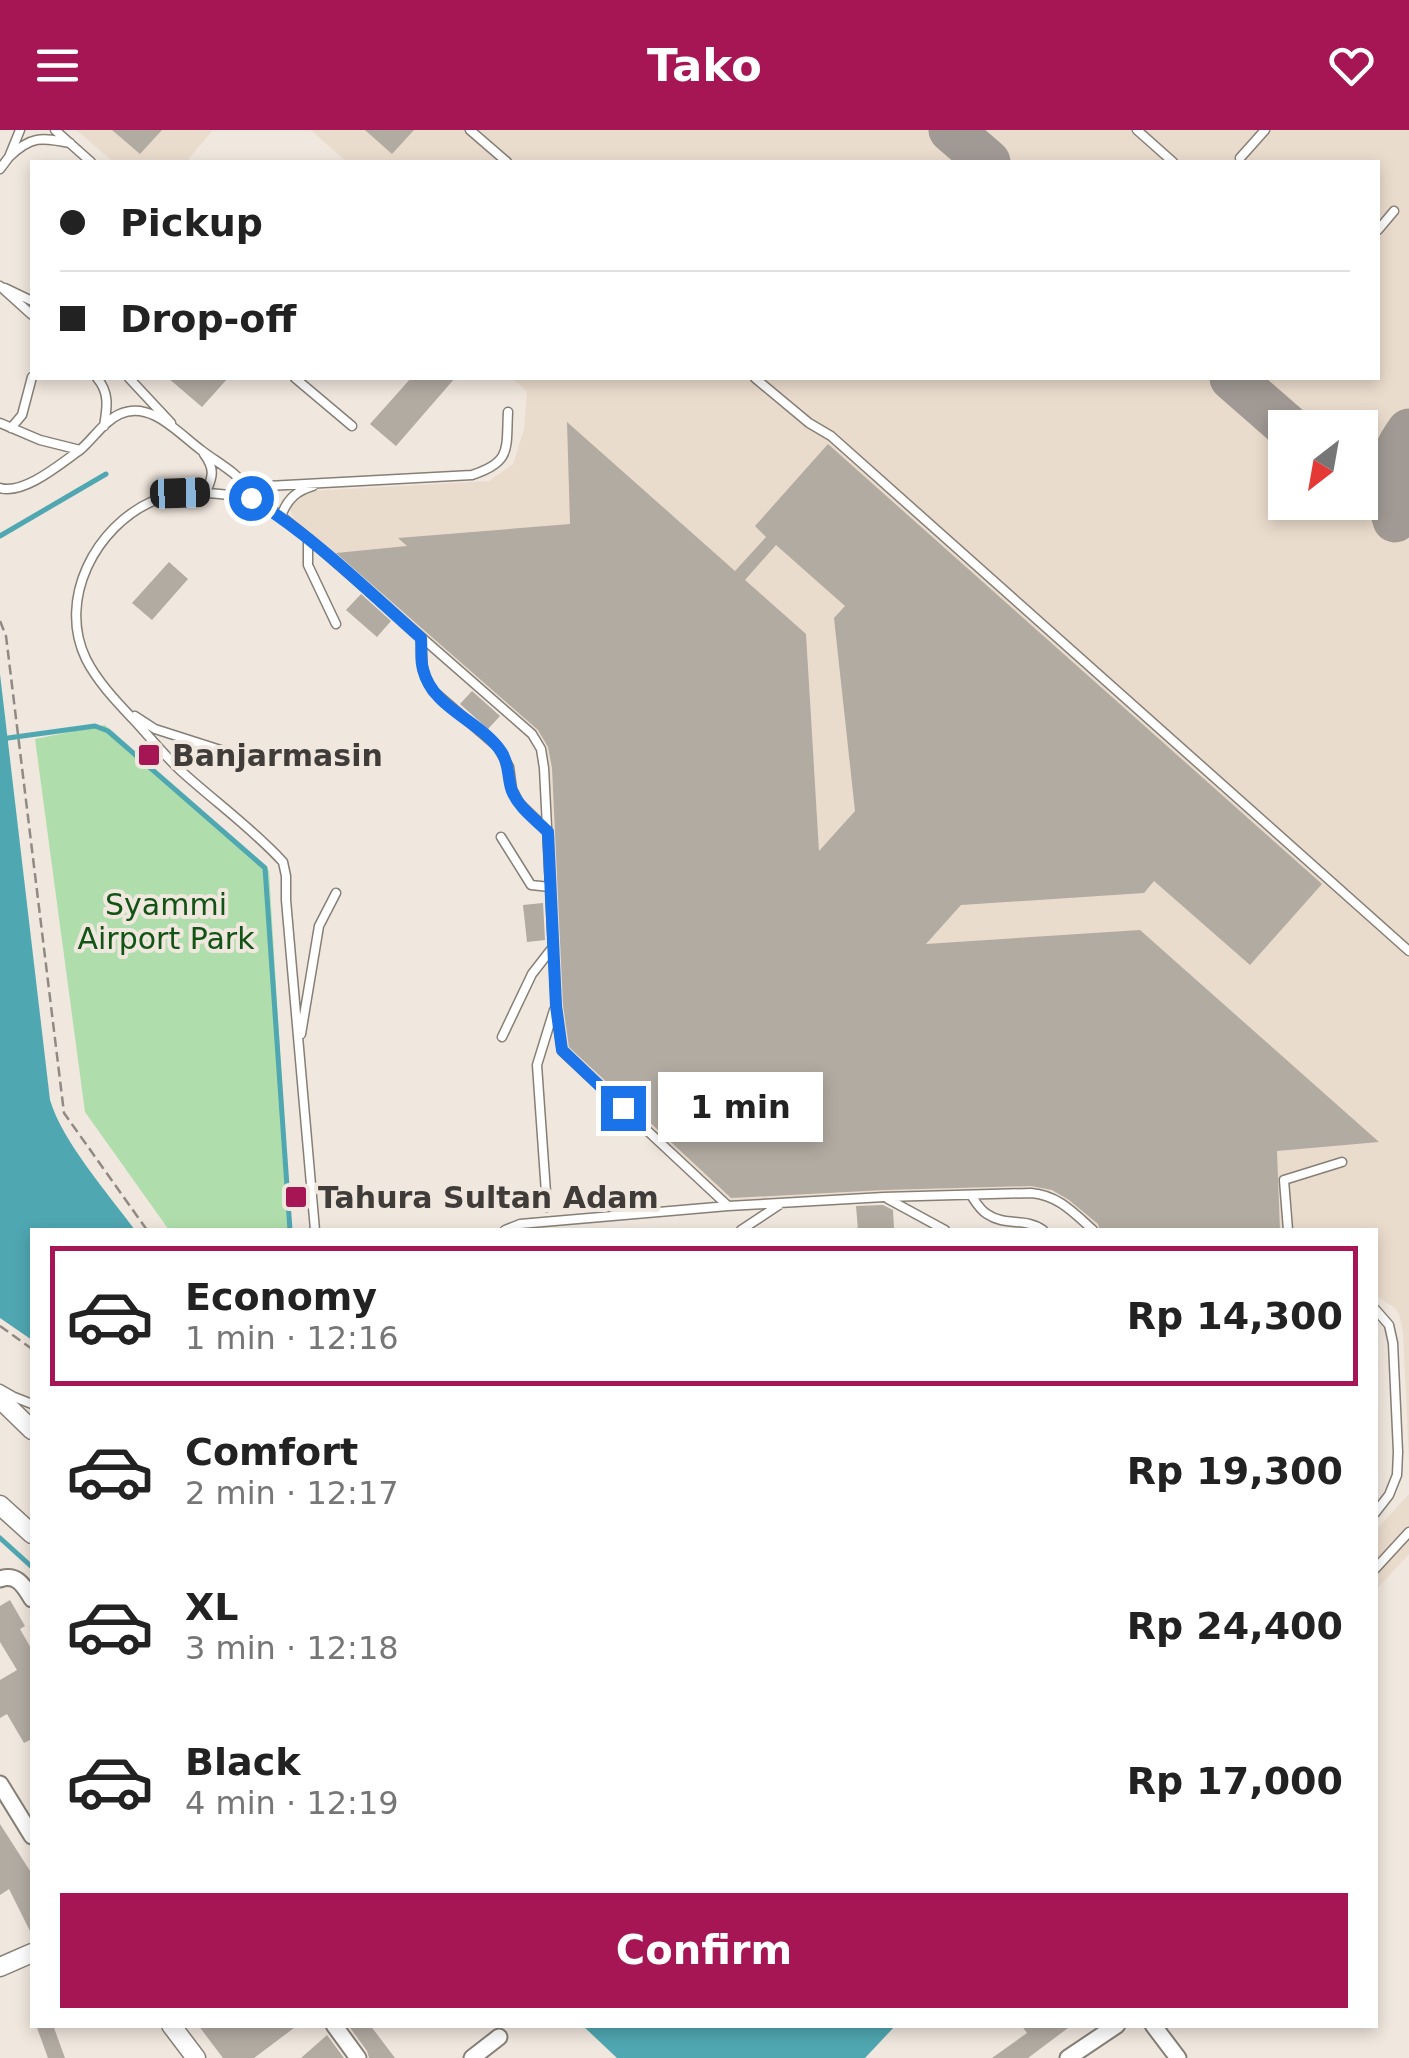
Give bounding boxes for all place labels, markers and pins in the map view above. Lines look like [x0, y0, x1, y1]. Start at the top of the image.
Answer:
place label: Banjarmasin [172, 738, 383, 773]
marker: Banjarmasin [136, 742, 162, 768]
place label: Tahura Sultan Adam [318, 1180, 659, 1215]
marker: Tahura Sultan Adam [283, 1184, 309, 1210]

